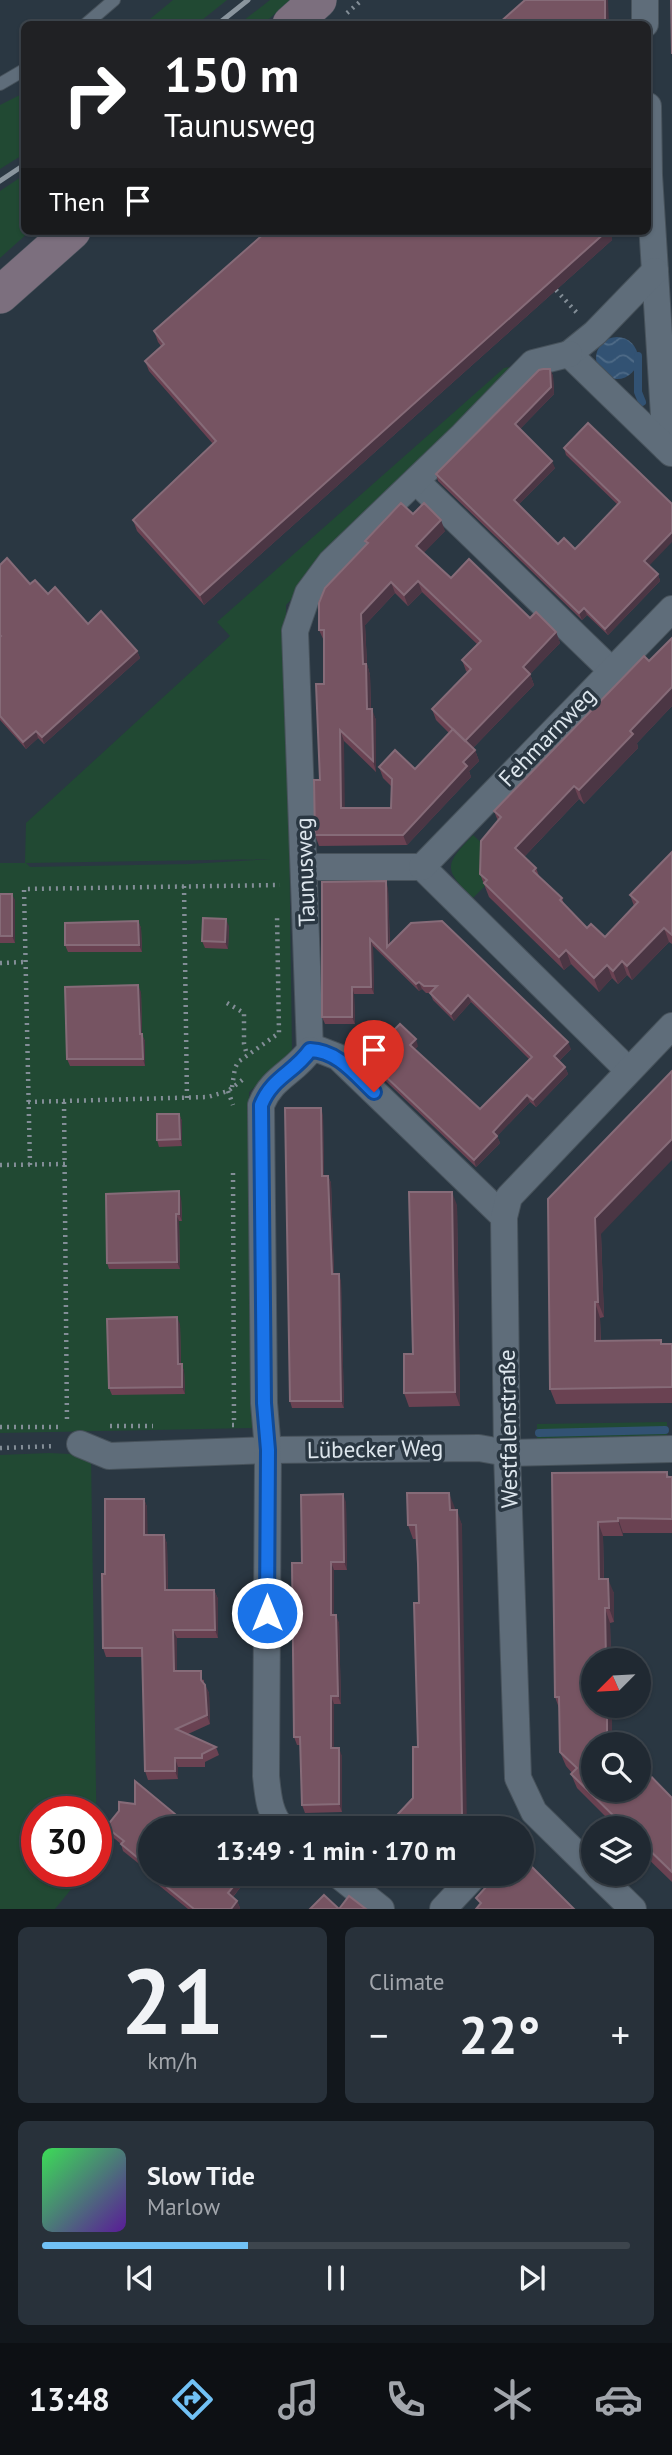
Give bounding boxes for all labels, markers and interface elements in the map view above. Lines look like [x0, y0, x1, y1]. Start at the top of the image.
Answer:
text: 150 m [164, 42, 299, 106]
icon: right [49, 49, 140, 140]
text: Taunusweg [164, 104, 316, 146]
icon: arrive [119, 182, 157, 220]
text: Then [49, 185, 105, 218]
street label: Fehmarnweg [492, 681, 601, 792]
street label: Taunusweg [288, 817, 321, 927]
pin [344, 1020, 404, 1092]
icon: arrive [355, 1031, 393, 1069]
street label: Westfalenstraße [492, 1349, 523, 1509]
street label: Lübecker Weg [307, 1433, 443, 1464]
position arrow [230, 1576, 304, 1650]
north arrow [581, 1648, 651, 1718]
map controls [581, 1648, 651, 1886]
button: search [581, 1732, 651, 1802]
speed limit sign: 30 [21, 1796, 112, 1887]
button: layers [581, 1816, 651, 1886]
text: 13:49 · 1 min · 170 m [216, 1834, 456, 1867]
text: 21 [121, 1941, 224, 2059]
text: Climate [369, 1967, 444, 1996]
text: 22° [459, 2001, 540, 2068]
text: − [369, 2010, 388, 2059]
text: + [611, 2010, 630, 2059]
text: km/h [147, 2046, 198, 2075]
text: Slow Tide [147, 2159, 255, 2192]
text: Marlow [147, 2192, 220, 2221]
icon: previous [121, 2259, 159, 2297]
icon: pause [317, 2259, 355, 2297]
icon: next [513, 2259, 551, 2297]
icon: directions [168, 2375, 217, 2424]
icon: music [274, 2375, 323, 2424]
icon: phone [381, 2375, 430, 2424]
icon: climate [488, 2375, 537, 2424]
icon: car [594, 2375, 643, 2424]
text: 13:48 [29, 2378, 110, 2420]

